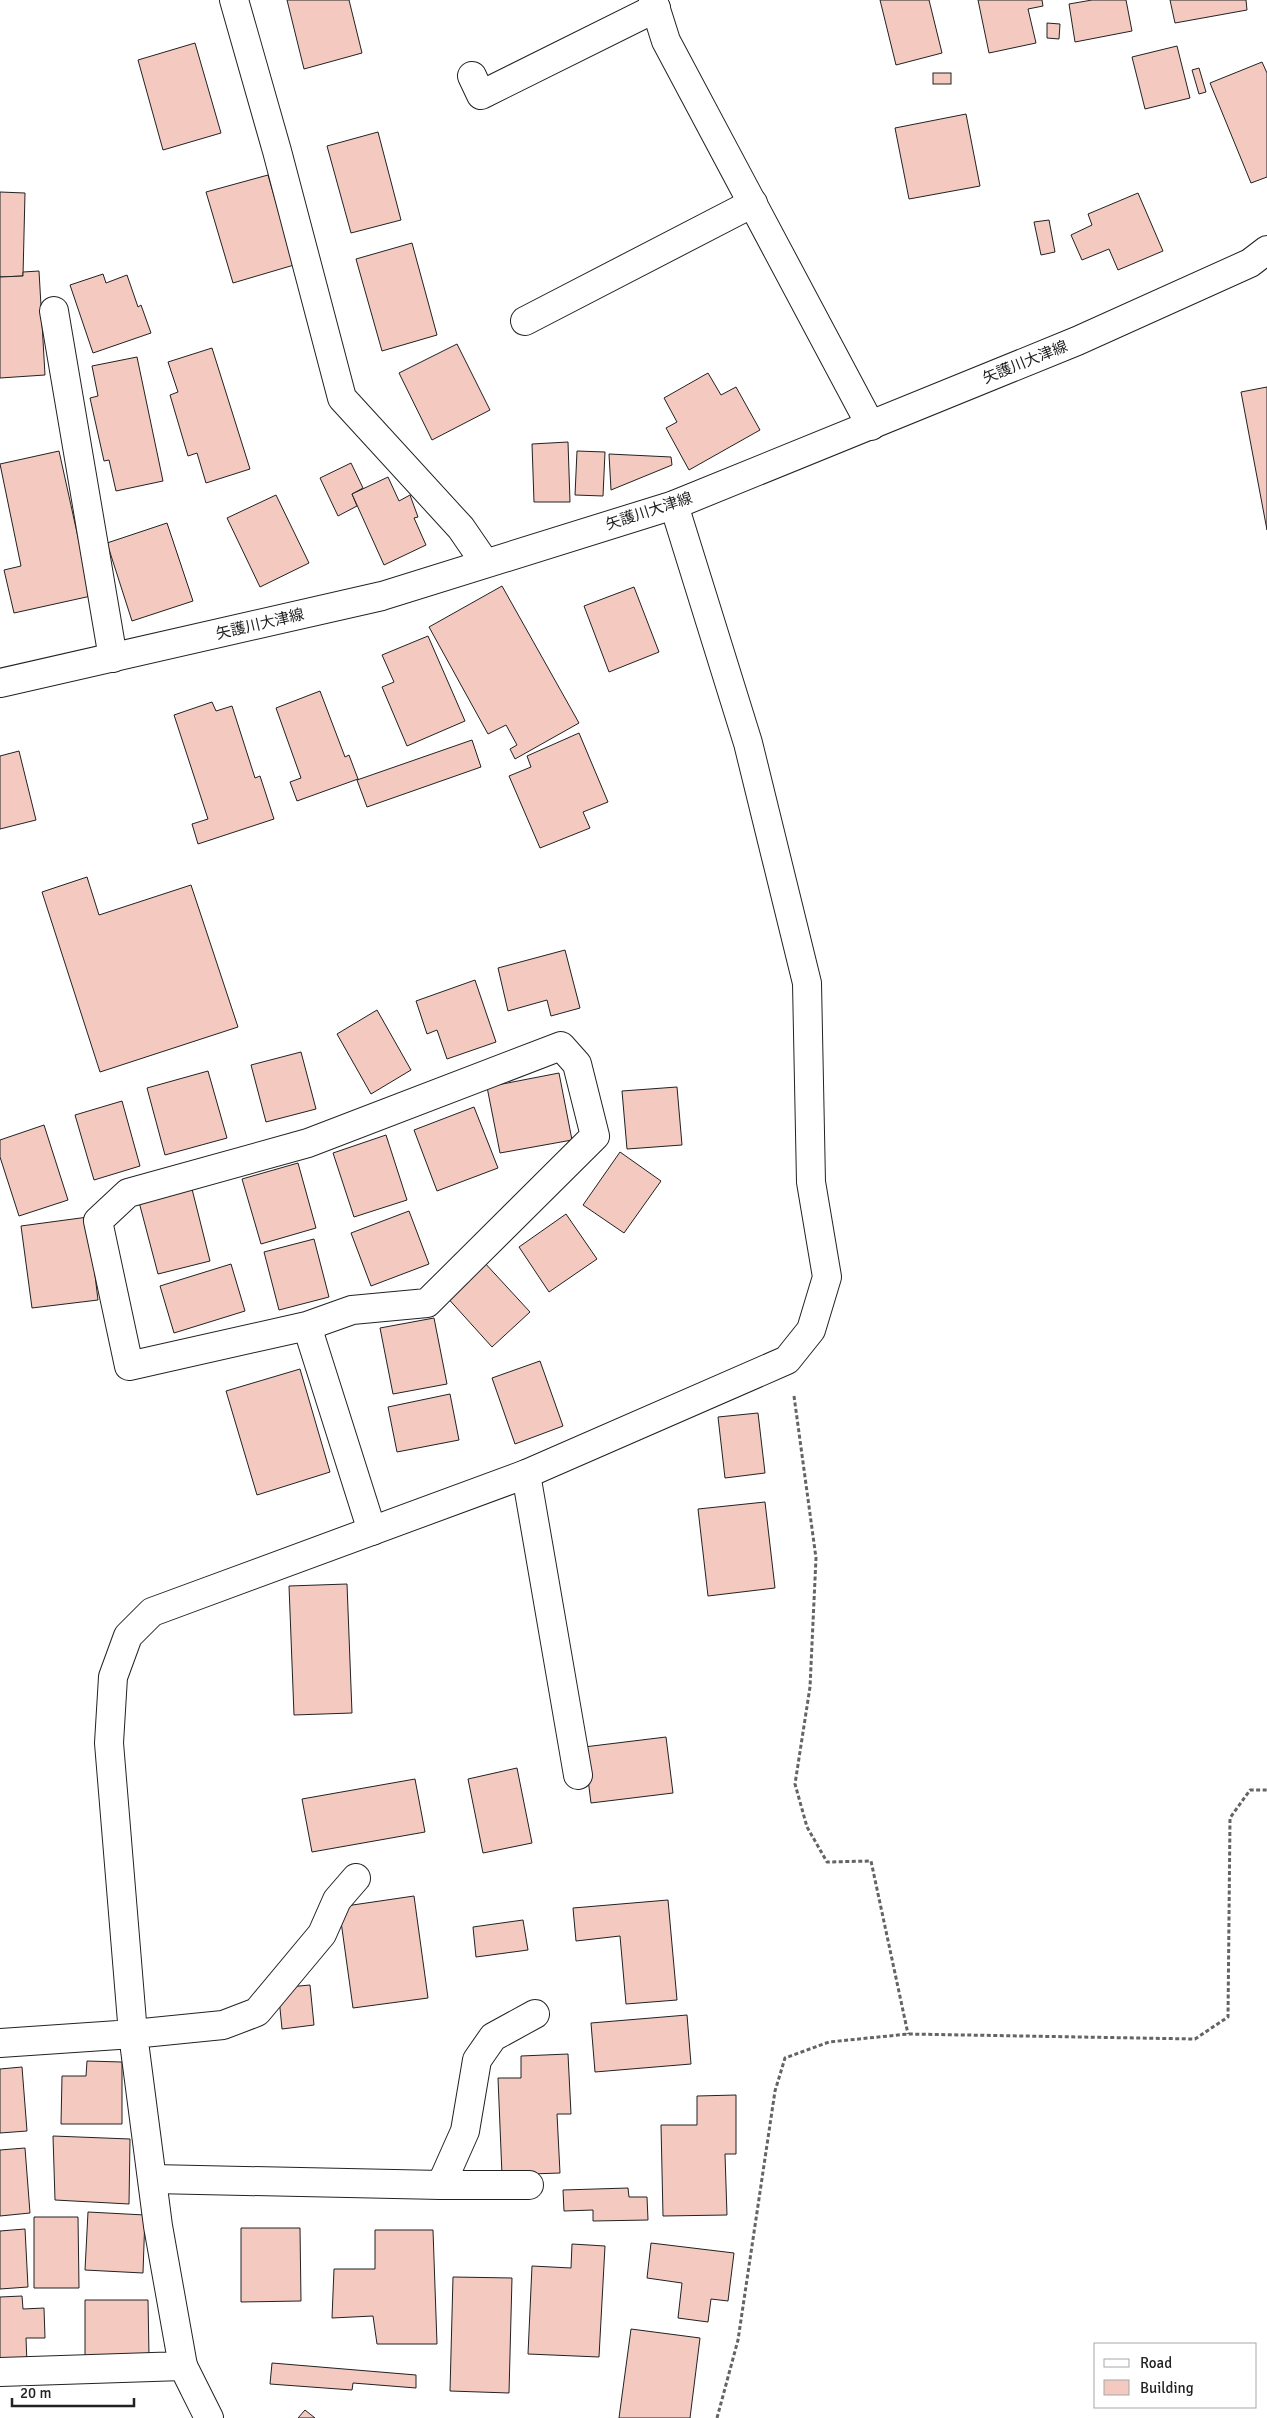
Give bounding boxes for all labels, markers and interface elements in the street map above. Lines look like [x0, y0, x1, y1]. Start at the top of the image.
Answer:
street label: 矢護川大津線 [980, 337, 1070, 387]
street label: 矢護川大津線 [603, 489, 695, 533]
street label: 矢護川大津線 [214, 605, 306, 643]
legend [1094, 2343, 1257, 2408]
text: Road [1140, 2354, 1172, 2372]
scale bar [12, 2376, 135, 2408]
text: Building [1140, 2379, 1194, 2397]
text: 20 m [20, 2384, 51, 2402]

